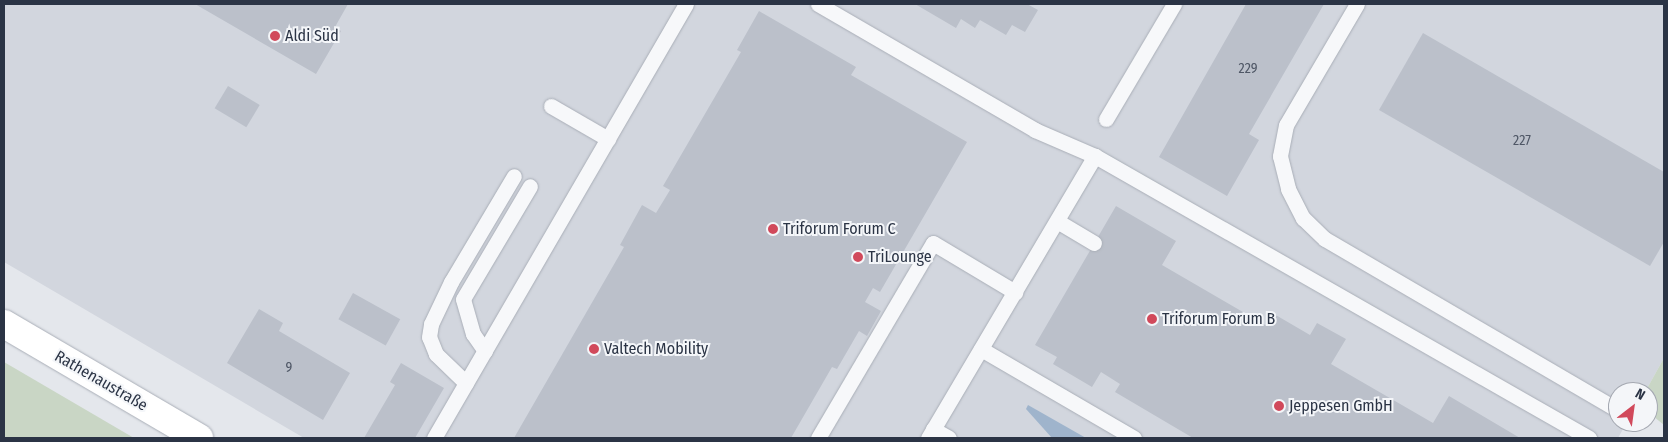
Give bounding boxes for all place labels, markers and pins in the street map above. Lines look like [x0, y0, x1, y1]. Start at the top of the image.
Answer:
place label: Aldi Süd [285, 26, 339, 46]
marker: Aldi Süd [269, 30, 281, 42]
place label: Triforum Forum C [783, 219, 896, 239]
marker: Triforum Forum C [767, 223, 779, 235]
place label: TriLounge [868, 247, 932, 267]
marker: TriLounge [852, 251, 864, 263]
place label: Triforum Forum B [1162, 309, 1275, 329]
marker: Triforum Forum B [1146, 313, 1158, 325]
place label: Valtech Mobility [604, 339, 708, 359]
marker: Valtech Mobility [588, 343, 600, 355]
place label: Jeppesen GmbH [1289, 396, 1393, 416]
marker: Jeppesen GmbH [1273, 400, 1285, 412]

